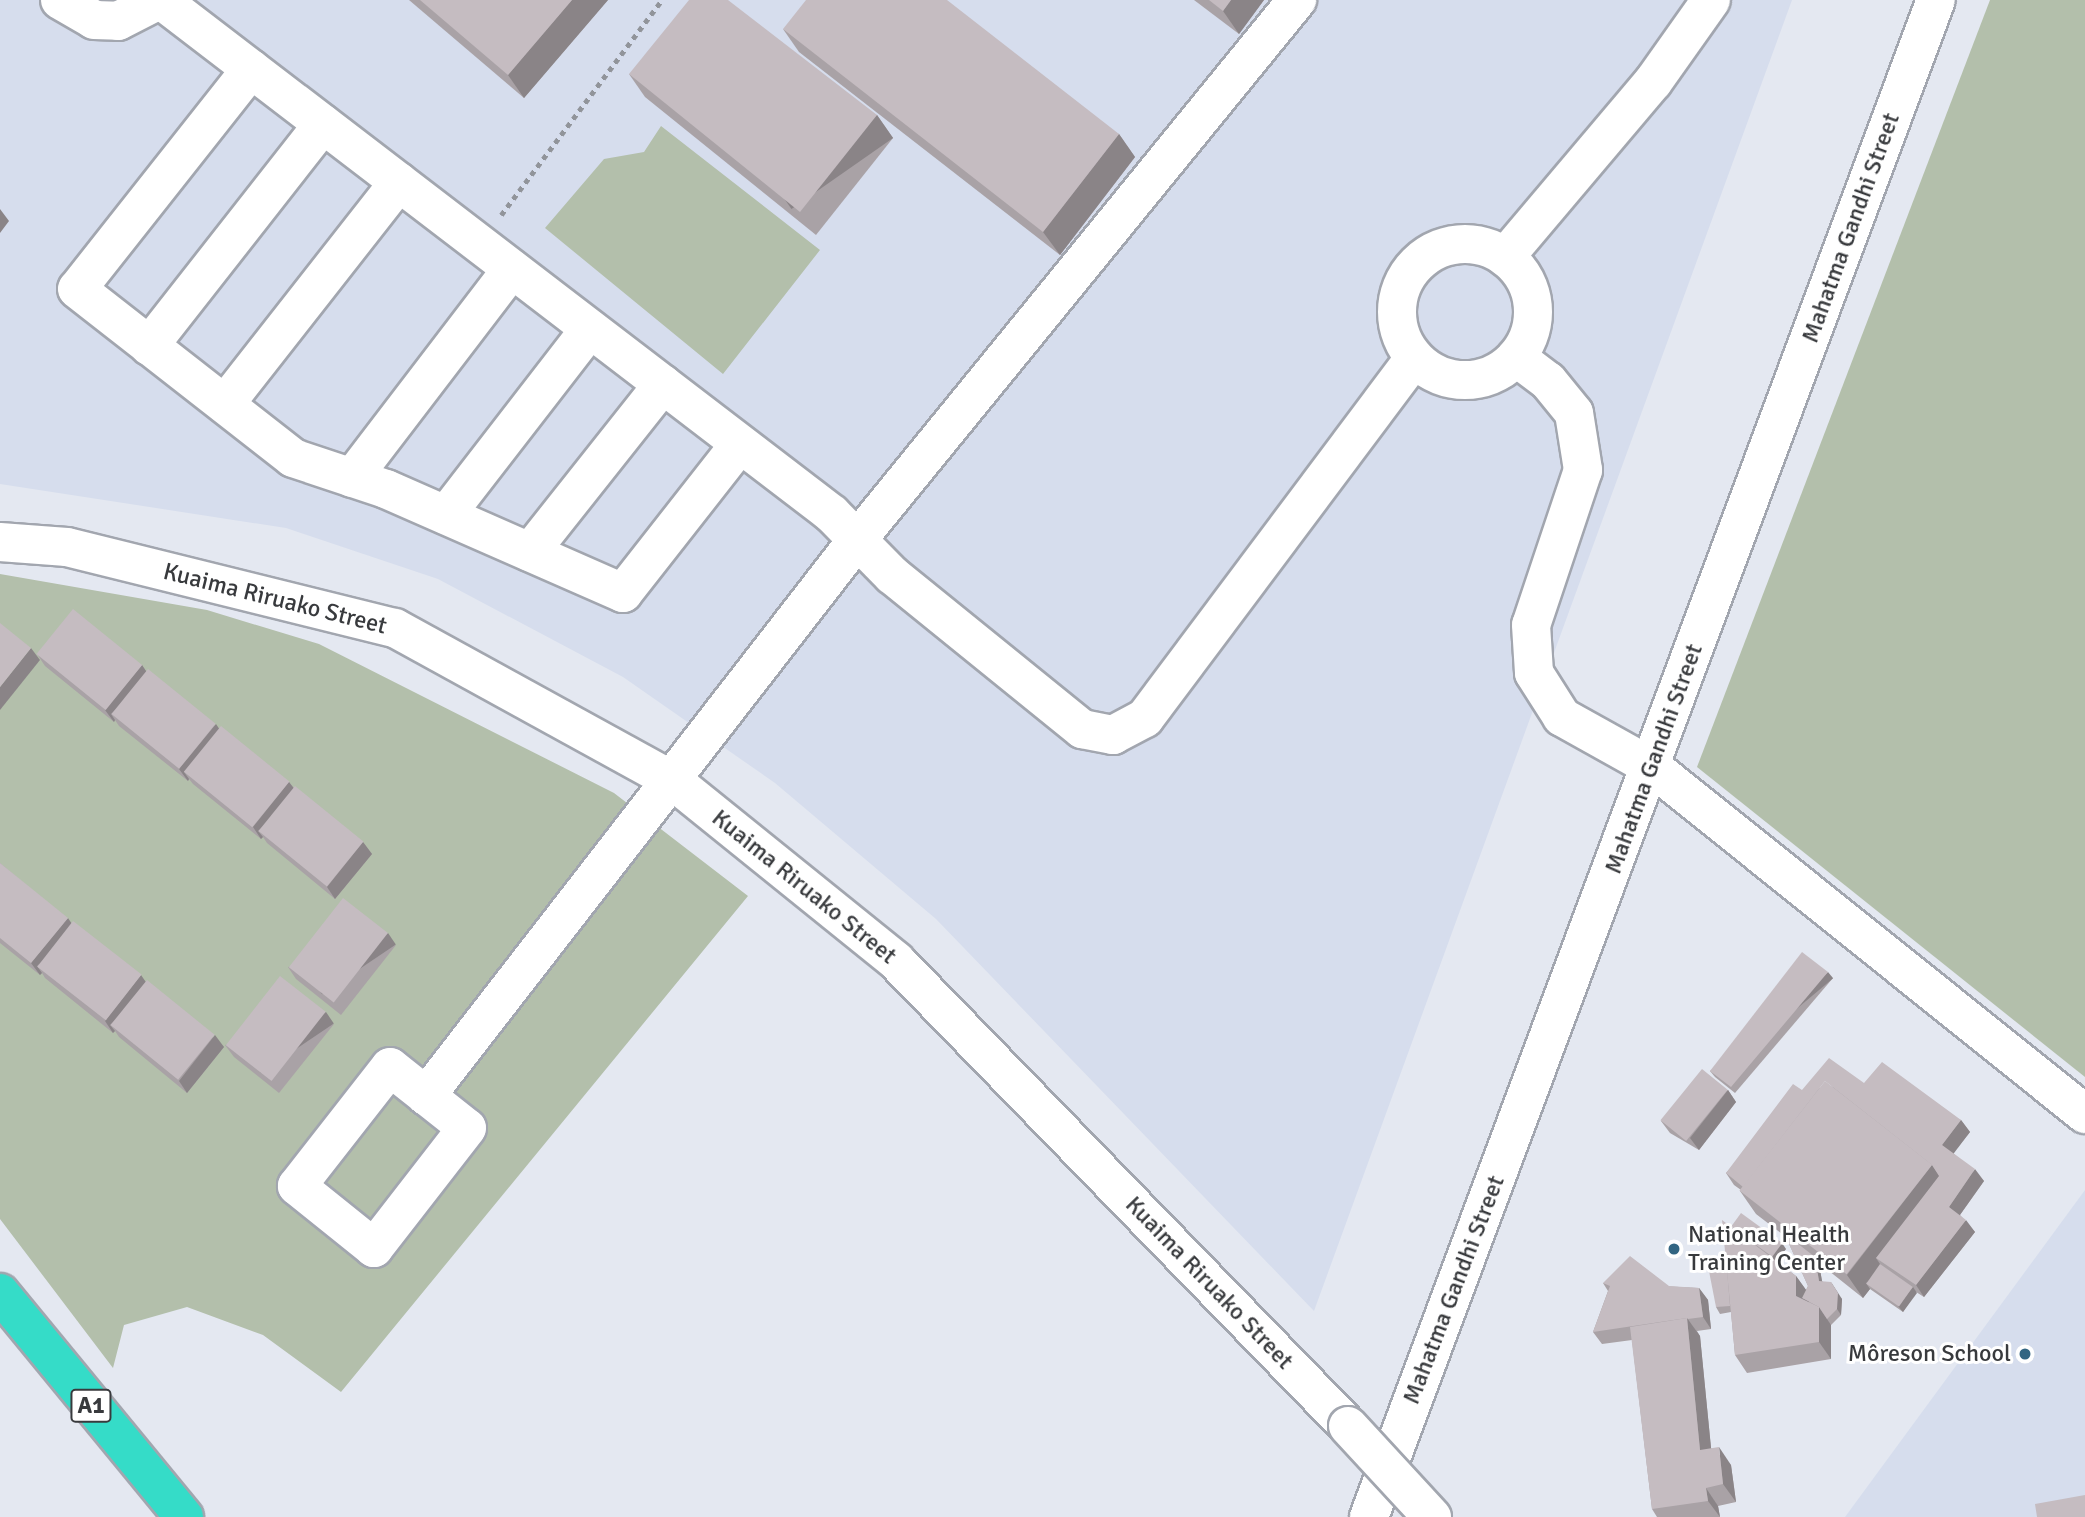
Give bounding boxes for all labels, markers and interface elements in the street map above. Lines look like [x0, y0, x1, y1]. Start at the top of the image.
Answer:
street label: Mahatma Gandhi Street [1796, 109, 1906, 347]
street label: Kuaima Riruako Street [160, 557, 390, 641]
street label: Mahatma Gandhi Street [1599, 640, 1709, 878]
street label: Kuaima Riruako Street [706, 804, 902, 970]
street label: Mahatma Gandhi Street [1397, 1172, 1511, 1408]
street label: Kuaima Riruako Street [1119, 1191, 1299, 1375]
place label: National Health Training Center [1688, 1221, 1850, 1277]
marker: National Health Training Center [1666, 1241, 1682, 1257]
place label: Môreson School [1848, 1340, 2011, 1368]
marker: Môreson School [2017, 1346, 2033, 1362]
road number: A1 [70, 1386, 112, 1426]

